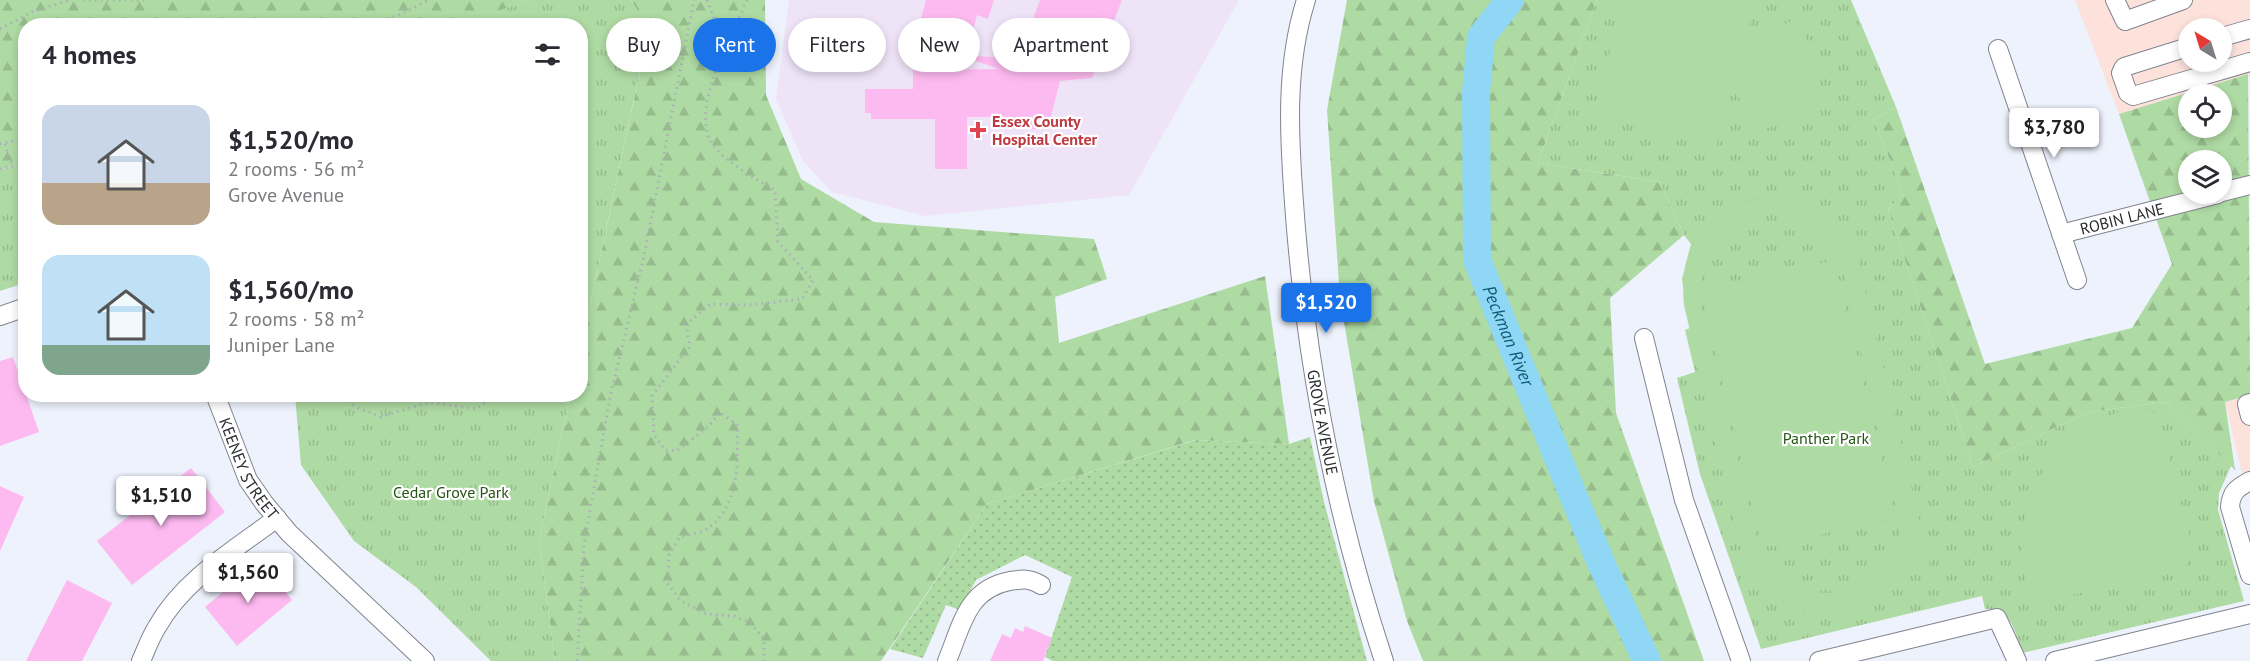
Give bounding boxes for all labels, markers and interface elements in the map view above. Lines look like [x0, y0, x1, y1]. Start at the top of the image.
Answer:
chip: Buy [606, 18, 681, 72]
chip: Rent [693, 18, 776, 72]
chip: Filters [788, 18, 886, 72]
chip: New [898, 18, 980, 72]
chip: Apartment [992, 18, 1130, 72]
north arrow [2178, 18, 2232, 72]
map controls [2178, 18, 2232, 204]
text: 4 homes [42, 38, 137, 71]
icon: filters [531, 38, 564, 71]
button: locate [2178, 84, 2232, 138]
pin: $3,780 [2005, 108, 2103, 159]
place label: Essex County Hospital Center [992, 111, 1098, 149]
text: $3,780 [2023, 114, 2085, 140]
marker: Essex County Hospital Center [969, 121, 987, 139]
text: $1,520/mo [228, 123, 354, 156]
icon: home [90, 129, 162, 201]
button: layers [2178, 150, 2232, 204]
text: 2 rooms · 56 m² [228, 156, 364, 182]
text: Grove Avenue [228, 182, 344, 208]
street label: ROBIN LANE [2078, 198, 2166, 239]
text: $1,560/mo [228, 273, 354, 306]
icon: home [90, 279, 162, 351]
water label: Peckman River [1478, 282, 1540, 390]
pin: $1,520 [1277, 283, 1375, 334]
text: $1,520 [1295, 289, 1357, 315]
text: 2 rooms · 58 m² [228, 306, 364, 332]
text: Juniper Lane [228, 332, 335, 358]
street label: GROVE AVENUE [1303, 368, 1343, 477]
street label: KEENEY STREET [215, 415, 283, 523]
park label: Panther Park [1783, 428, 1870, 448]
pin: $1,510 [112, 476, 210, 527]
text: $1,510 [130, 482, 192, 508]
park label: Cedar Grove Park [393, 482, 509, 502]
pin: $1,560 [199, 553, 297, 604]
text: $1,560 [217, 559, 279, 585]

